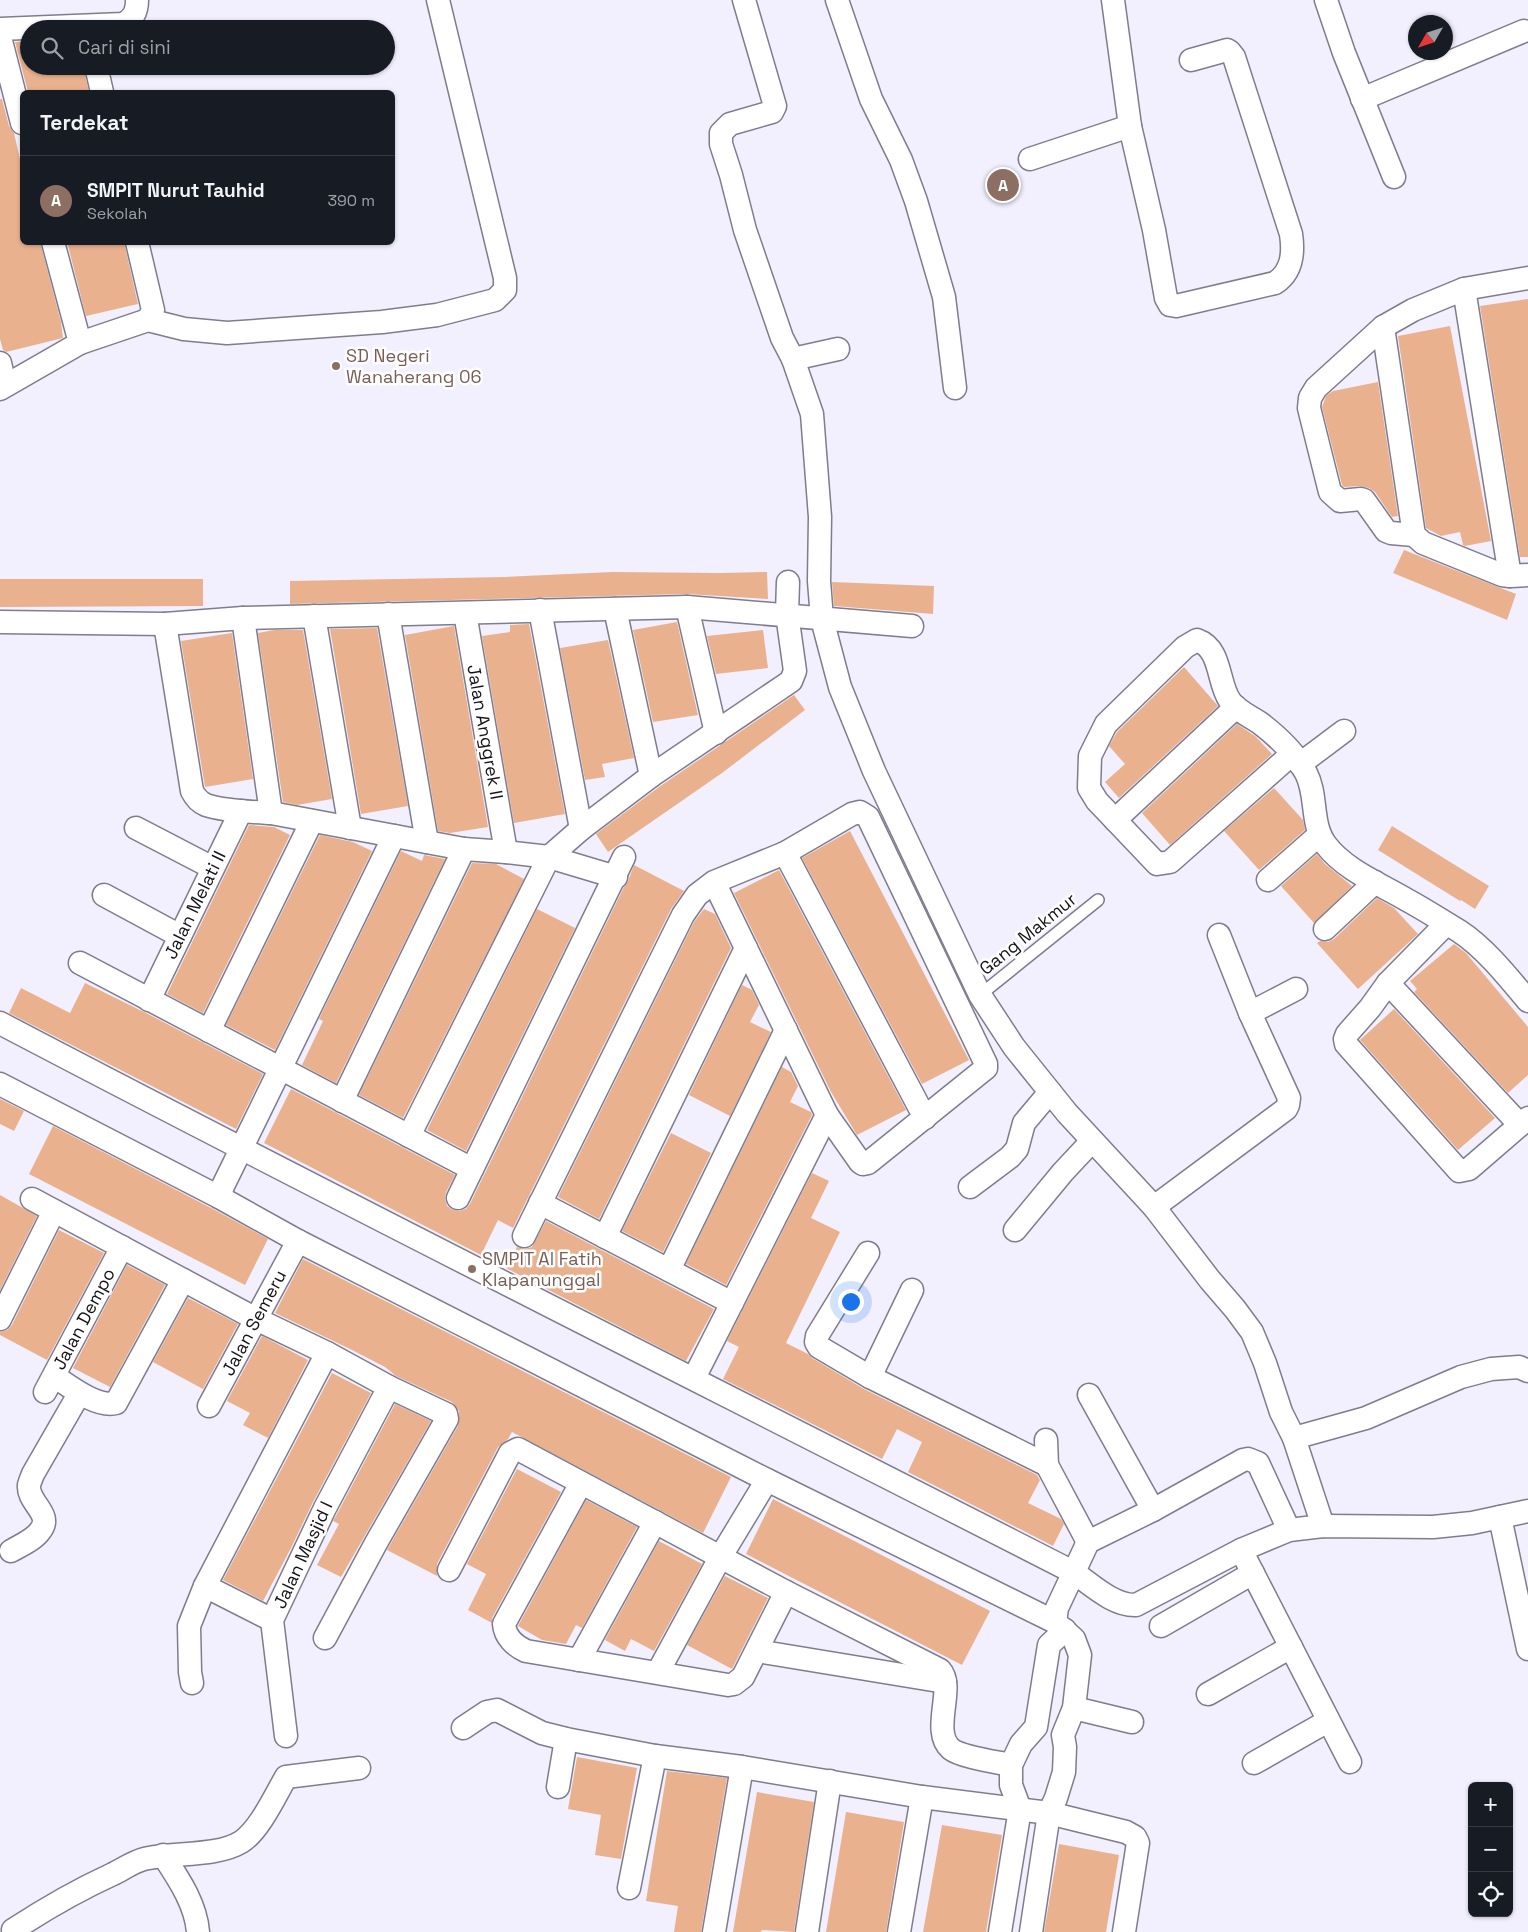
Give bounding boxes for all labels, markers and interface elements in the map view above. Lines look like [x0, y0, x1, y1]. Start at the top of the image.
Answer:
north arrow [1408, 15, 1453, 60]
search box [20, 20, 395, 75]
icon: search [38, 34, 66, 62]
text: Cari di sini [78, 35, 171, 60]
text: Terdekat [40, 109, 129, 136]
pin: A [987, 166, 1019, 204]
text: SMPIT Nurut Tauhid [87, 178, 265, 203]
text: A [51, 190, 61, 211]
text: 390 m [327, 190, 375, 211]
text: Sekolah [87, 203, 147, 224]
place label: SD Negeri Wanaherang 06 [346, 344, 482, 388]
marker: SD Negeri Wanaherang 06 [330, 360, 342, 372]
street label: Jalan Anggrek II [462, 663, 509, 801]
street label: Jalan Melati II [158, 847, 231, 963]
street label: Gang Makmur [975, 887, 1081, 980]
place label: SMPIT Al Fatih Klapanunggal [482, 1247, 602, 1291]
marker: SMPIT Al Fatih Klapanunggal [466, 1263, 478, 1275]
street label: Jalan Dempo [47, 1264, 120, 1374]
street label: Jalan Semeru [216, 1266, 291, 1380]
your location [838, 1289, 864, 1315]
street label: Jalan Masjid I [268, 1497, 337, 1612]
map controls [1468, 1782, 1513, 1917]
button: + [1468, 1782, 1513, 1827]
button: − [1468, 1827, 1513, 1872]
button: locate [1468, 1872, 1513, 1917]

